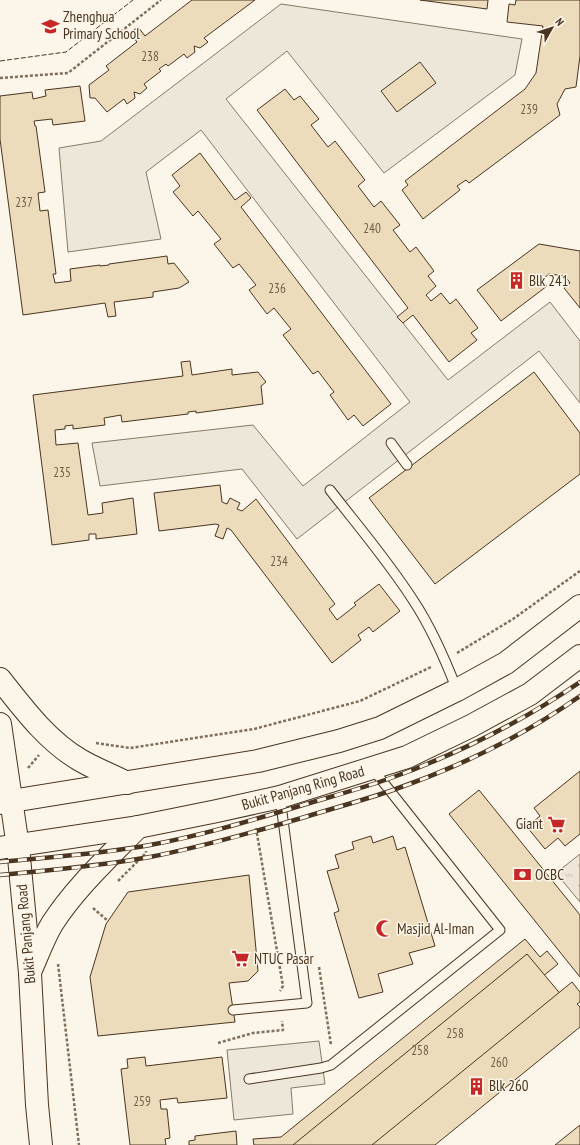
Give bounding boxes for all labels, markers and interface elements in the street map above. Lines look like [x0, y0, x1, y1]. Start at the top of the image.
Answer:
place label: Zhenghua Primary School [63, 7, 140, 43]
north arrow [532, 8, 572, 48]
text: N [552, 15, 567, 28]
school or university icon: Zhenghua Primary School [40, 16, 60, 36]
house number: 238 [141, 48, 159, 65]
house number: 239 [520, 101, 538, 118]
house number: 237 [15, 194, 33, 211]
house number: 240 [363, 220, 381, 237]
building icon: Blk 241 [506, 271, 526, 291]
place label: Blk 241 [529, 271, 568, 290]
house number: 236 [268, 280, 286, 297]
house number: 235 [53, 464, 71, 481]
house number: 234 [270, 553, 288, 570]
street label: Bukit Panjang Ring Road [239, 761, 366, 814]
place label: Giant [516, 814, 543, 833]
supermarket icon: Giant [546, 814, 566, 834]
bank icon: OCBC [512, 865, 532, 885]
place label: OCBC [535, 865, 564, 884]
street label: Bukit Panjang Road [12, 883, 39, 985]
mosque icon: Masjid Al-Iman [374, 919, 394, 939]
place label: Masjid Al-Iman [397, 919, 474, 938]
supermarket icon: NTUC Pasar [231, 949, 251, 969]
place label: NTUC Pasar [254, 949, 315, 968]
house number: 258 [446, 1025, 464, 1042]
house number: 258 [411, 1042, 429, 1059]
house number: 260 [490, 1054, 508, 1071]
building icon: Blk 260 [466, 1076, 486, 1096]
place label: Blk 260 [489, 1076, 529, 1095]
house number: 259 [133, 1093, 151, 1110]

